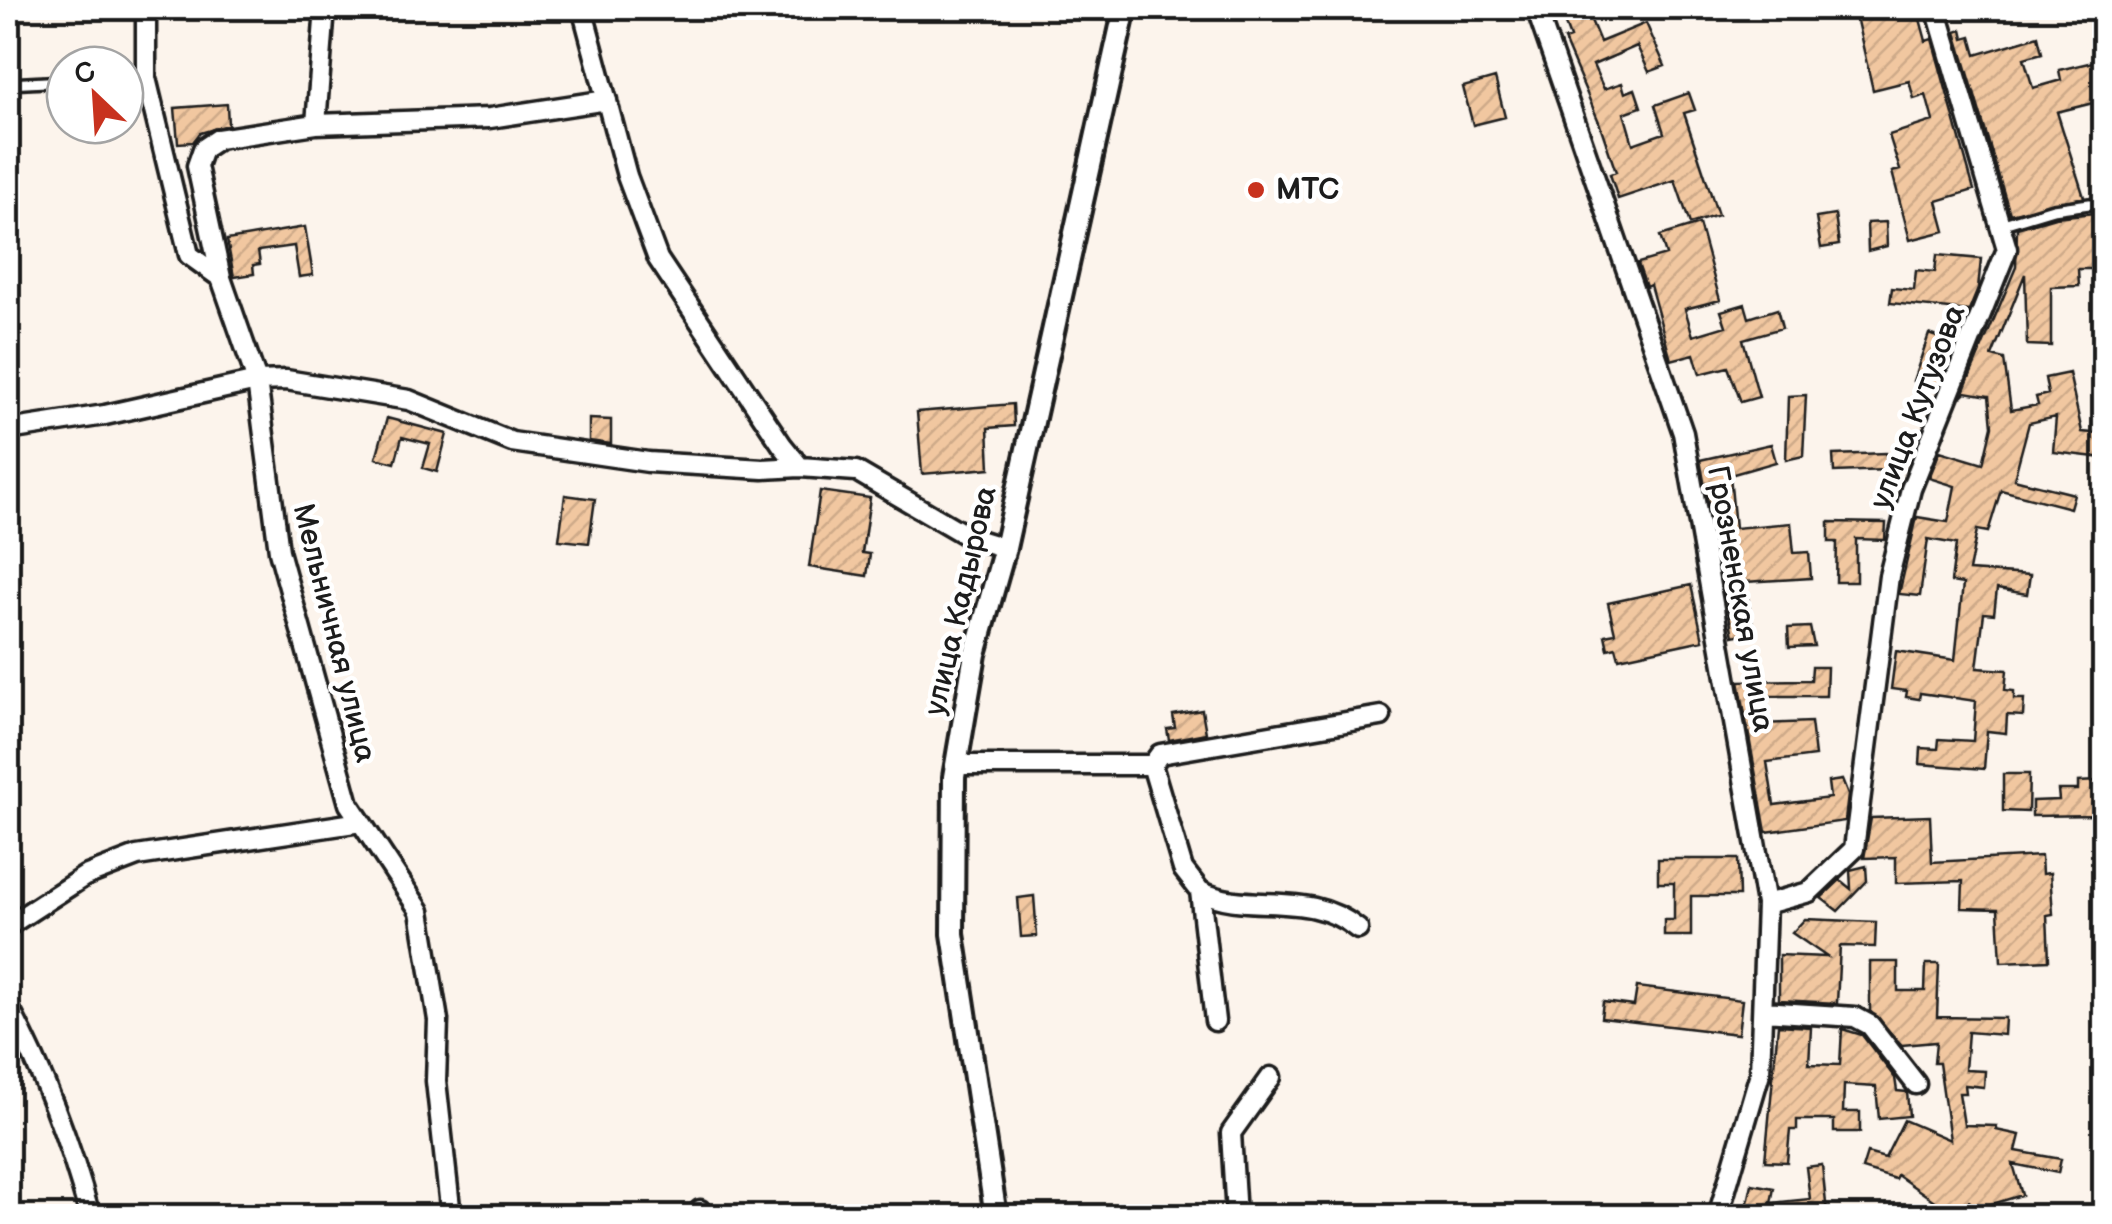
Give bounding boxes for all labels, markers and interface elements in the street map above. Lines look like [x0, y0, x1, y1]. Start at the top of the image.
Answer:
north arrow [45, 45, 145, 145]
text: С [69, 54, 101, 93]
place label: МТС [1276, 172, 1339, 208]
marker: МТС [1245, 179, 1267, 201]
street label: улица Кутузова [1863, 300, 1974, 514]
street label: Грозненская улица [1699, 463, 1781, 735]
street label: улица Кадырова [917, 483, 1005, 719]
street label: Мельничная улица [284, 500, 384, 766]

